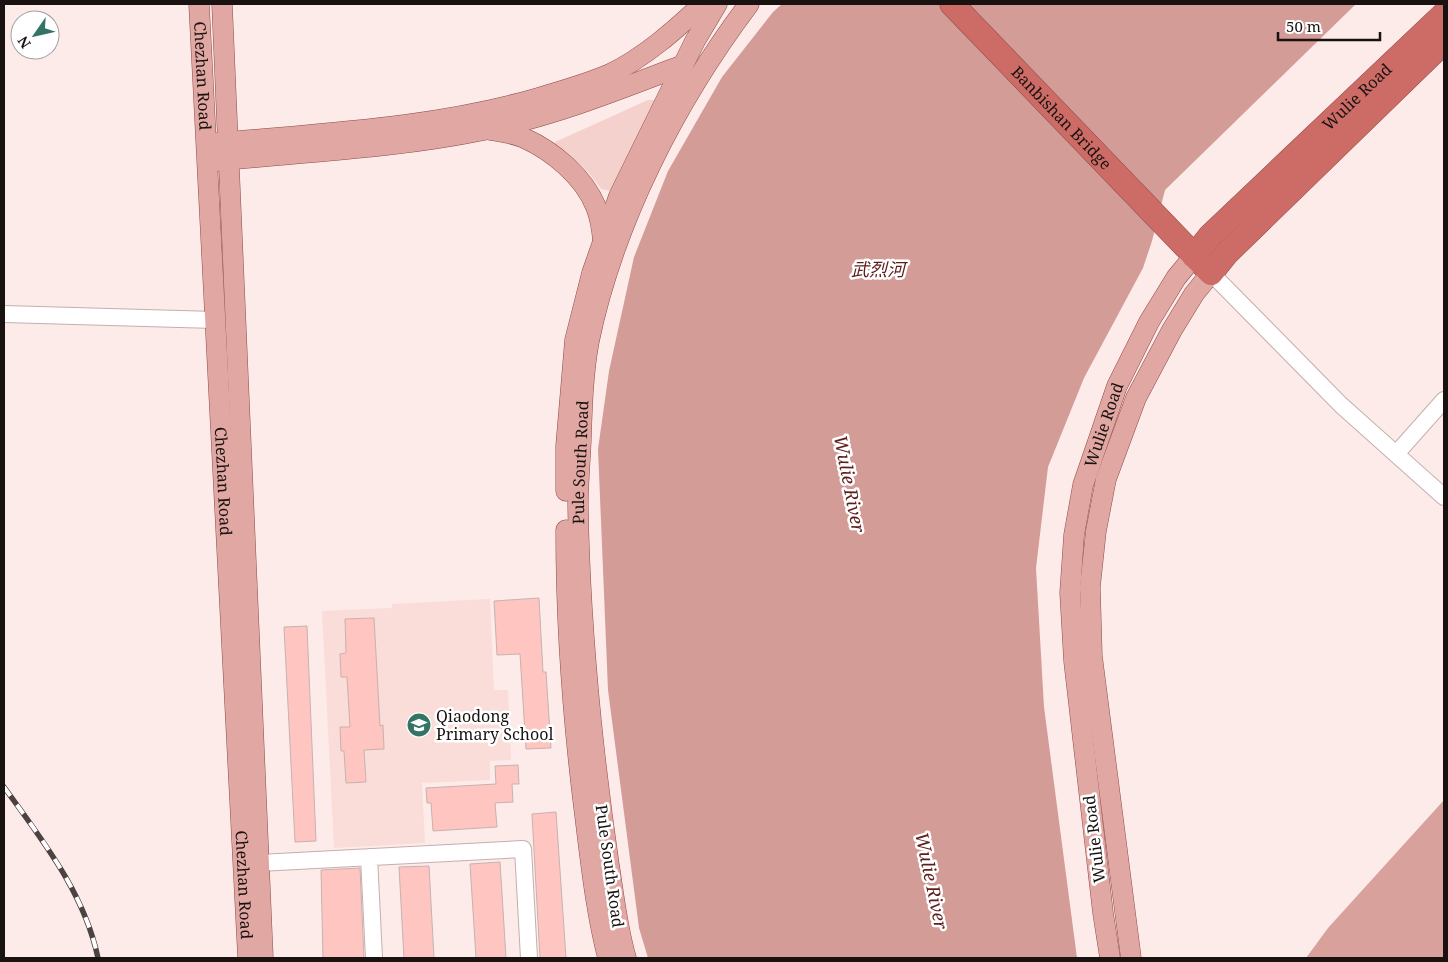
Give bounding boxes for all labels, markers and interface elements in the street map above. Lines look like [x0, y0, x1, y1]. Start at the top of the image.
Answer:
north arrow [10, 10, 60, 60]
scale bar [1278, 10, 1380, 42]
text: 50 m [1286, 16, 1321, 36]
street label: Chezhan Road [189, 21, 216, 131]
text: N [13, 33, 35, 52]
street label: Wulie Road [1317, 58, 1397, 135]
street label: Banbishan Bridge [1007, 61, 1117, 174]
water label: 武烈河 [851, 257, 908, 281]
street label: Wulie Road [1079, 379, 1129, 470]
street label: Pule South Road [567, 400, 594, 525]
street label: Chezhan Road [210, 426, 237, 537]
water label: Wulie River [829, 433, 871, 535]
place label: Qiaodong Primary School [436, 705, 553, 745]
school or university icon: Qiaodong Primary School [406, 712, 432, 738]
street label: Wulie Road [1078, 794, 1110, 884]
street label: Pule South Road [590, 803, 630, 929]
street label: Chezhan Road [230, 830, 258, 940]
water label: Wulie River [910, 830, 954, 932]

